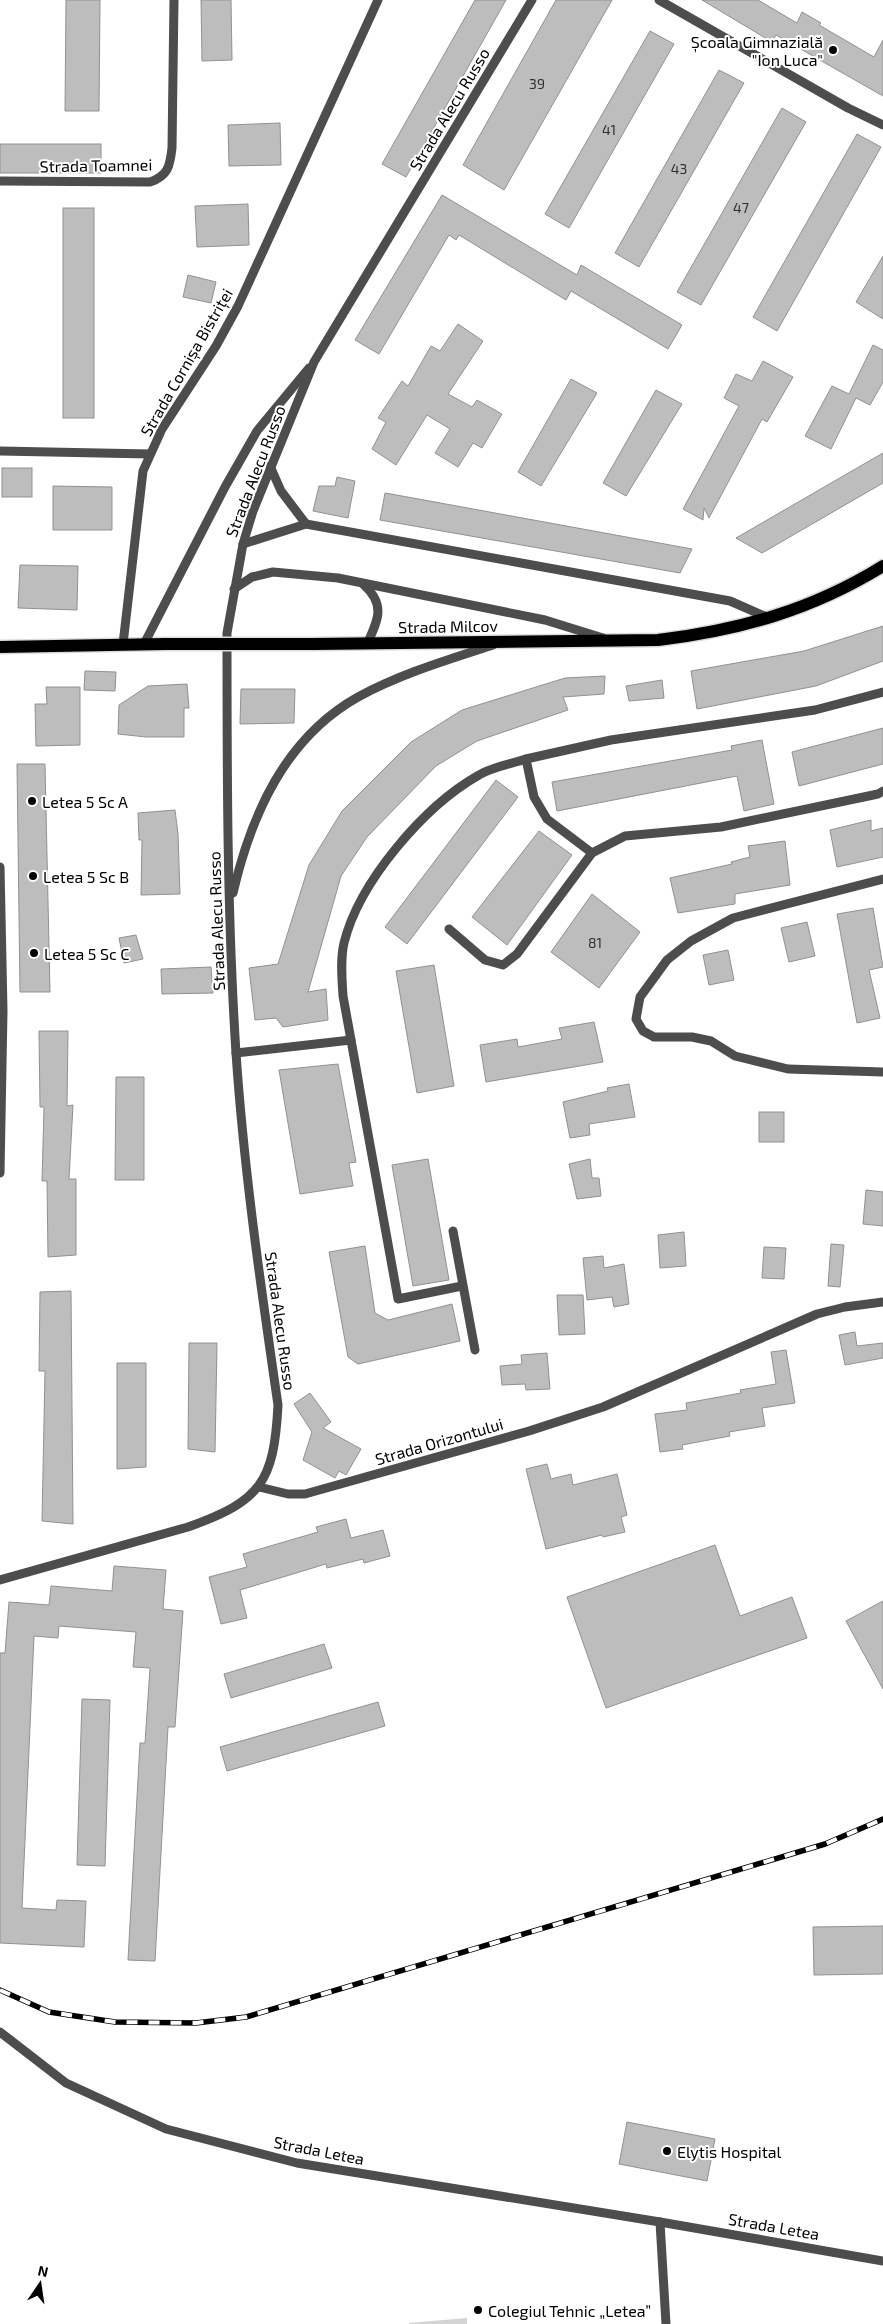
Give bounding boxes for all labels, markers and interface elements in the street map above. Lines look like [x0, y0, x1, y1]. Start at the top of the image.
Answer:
place label: Școala Gimnazială "Ion Luca" [691, 32, 823, 69]
street label: Strada Alecu Russo [405, 44, 493, 174]
marker: Școala Gimnazială "Ion Luca" [827, 44, 839, 56]
house number: 39 [529, 75, 545, 92]
house number: 41 [602, 121, 616, 138]
street label: Strada Toamnei [40, 155, 152, 175]
house number: 43 [671, 160, 687, 177]
house number: 47 [733, 199, 749, 216]
street label: Strada Cornișa Bistriței [136, 285, 238, 440]
street label: Strada Alecu Russo [221, 402, 289, 540]
street label: Strada Milcov [398, 616, 498, 636]
place label: Letea 5 Sc A [42, 792, 128, 811]
marker: Letea 5 Sc A [26, 795, 38, 807]
street label: Strada Alecu Russo [204, 851, 228, 991]
place label: Letea 5 Sc B [43, 867, 129, 886]
marker: Letea 5 Sc B [27, 870, 39, 882]
house number: 81 [588, 934, 602, 951]
place label: Letea 5 Sc C [44, 944, 129, 963]
marker: Letea 5 Sc C [28, 947, 40, 959]
street label: Strada Alecu Russo [262, 1251, 300, 1391]
street label: Strada Orizontului [373, 1414, 505, 1468]
street label: Strada Letea [272, 2132, 366, 2168]
place label: Elytis Hospital [677, 2142, 782, 2161]
marker: Elytis Hospital [661, 2145, 673, 2157]
street label: Strada Letea [727, 2209, 821, 2243]
north arrow [15, 2259, 65, 2309]
text: N [36, 2261, 50, 2280]
place label: Colegiul Tehnic „Letea” [488, 2301, 651, 2320]
marker: Colegiul Tehnic „Letea” [472, 2304, 484, 2316]

